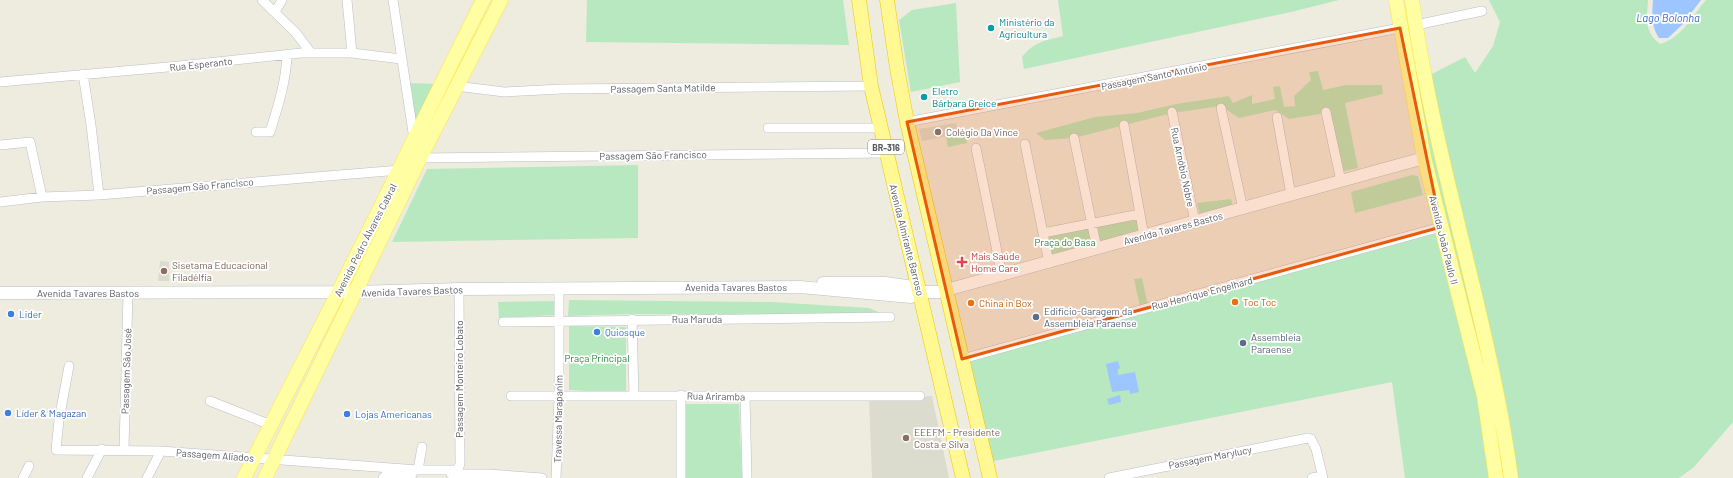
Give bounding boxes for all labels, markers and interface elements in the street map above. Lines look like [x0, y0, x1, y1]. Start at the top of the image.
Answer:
water label: Lago Bolonha [1636, 11, 1700, 24]
place label: Ministério da Agricultura [999, 16, 1054, 40]
marker: Ministério da Agricultura [986, 23, 996, 33]
street label: Rua Esperanto [169, 55, 233, 73]
street label: Passagem Santo Antônio [1100, 60, 1208, 92]
street label: Passagem Santa Matilde [610, 81, 716, 95]
place label: Eletro Bárbara Greice [932, 85, 996, 109]
marker: Eletro Bárbara Greice [919, 92, 929, 102]
place label: Colégio Da Vince [946, 126, 1018, 138]
street label: Rua Arnóbio Nobre [1169, 126, 1197, 208]
marker: Colégio Da Vince [933, 127, 943, 137]
road number: BR-316 [868, 140, 904, 154]
street label: Passagem São Francisco [599, 148, 707, 162]
street label: Passagem São Francisco [146, 175, 254, 197]
street label: Avenida Pedro Álvares Cabral [331, 182, 399, 298]
street label: Avenida Almirante Barroso [887, 183, 927, 297]
street label: Avenida João Paulo II [1427, 194, 1461, 286]
street label: Avenida Tavares Bastos [1122, 209, 1224, 247]
park label: Praça do Basa [1034, 236, 1096, 248]
place label: Mais Saúde Home Care [971, 250, 1020, 274]
marker: Mais Saúde Home Care [956, 256, 968, 268]
place label: Sisetama Educacional Filadélfia [172, 259, 268, 283]
marker: Sisetama Educacional Filadélfia [159, 266, 169, 276]
street label: Rua Henrique Engelhard [1150, 274, 1254, 312]
street label: Avenida Tavares Bastos [685, 281, 787, 293]
street label: Avenida Tavares Bastos [361, 283, 463, 299]
street label: Avenida Tavares Bastos [37, 287, 139, 299]
place label: Toc Toc [1243, 296, 1276, 308]
place label: China in Box [979, 297, 1032, 309]
marker: Toc Toc [1230, 297, 1240, 307]
marker: China in Box [966, 298, 976, 308]
place label: Edifício-Garagem da Assembleia Paraense [1044, 305, 1136, 329]
place label: Lider [19, 308, 42, 320]
marker: Lider [6, 309, 16, 319]
marker: Edifício-Garagem da Assembleia Paraense [1031, 312, 1041, 322]
street label: Rua Maruda [672, 313, 722, 325]
street label: Passagem Monteiro Lobato [453, 320, 465, 438]
place label: Quiosque [605, 326, 645, 338]
marker: Quiosque [592, 327, 602, 337]
street label: Passagem São José [118, 328, 134, 414]
place label: Assembleia Paraense [1251, 331, 1301, 355]
marker: Assembleia Paraense [1238, 338, 1248, 348]
park label: Praça Principal [564, 352, 630, 364]
street label: Travessa Marapanim [551, 375, 565, 463]
street label: Rua Ariramba [687, 389, 745, 403]
place label: Líder & Magazan [16, 407, 86, 419]
marker: Líder & Magazan [3, 408, 13, 418]
place label: Lojas Americanas [355, 408, 432, 420]
marker: Lojas Americanas [342, 409, 352, 419]
place label: EEEFM - Presidente Costa e Silva [914, 426, 1000, 450]
marker: EEEFM - Presidente Costa e Silva [901, 433, 911, 443]
street label: Passagem Marylucy [1167, 443, 1253, 471]
street label: Passagem Aliados [176, 446, 255, 464]

